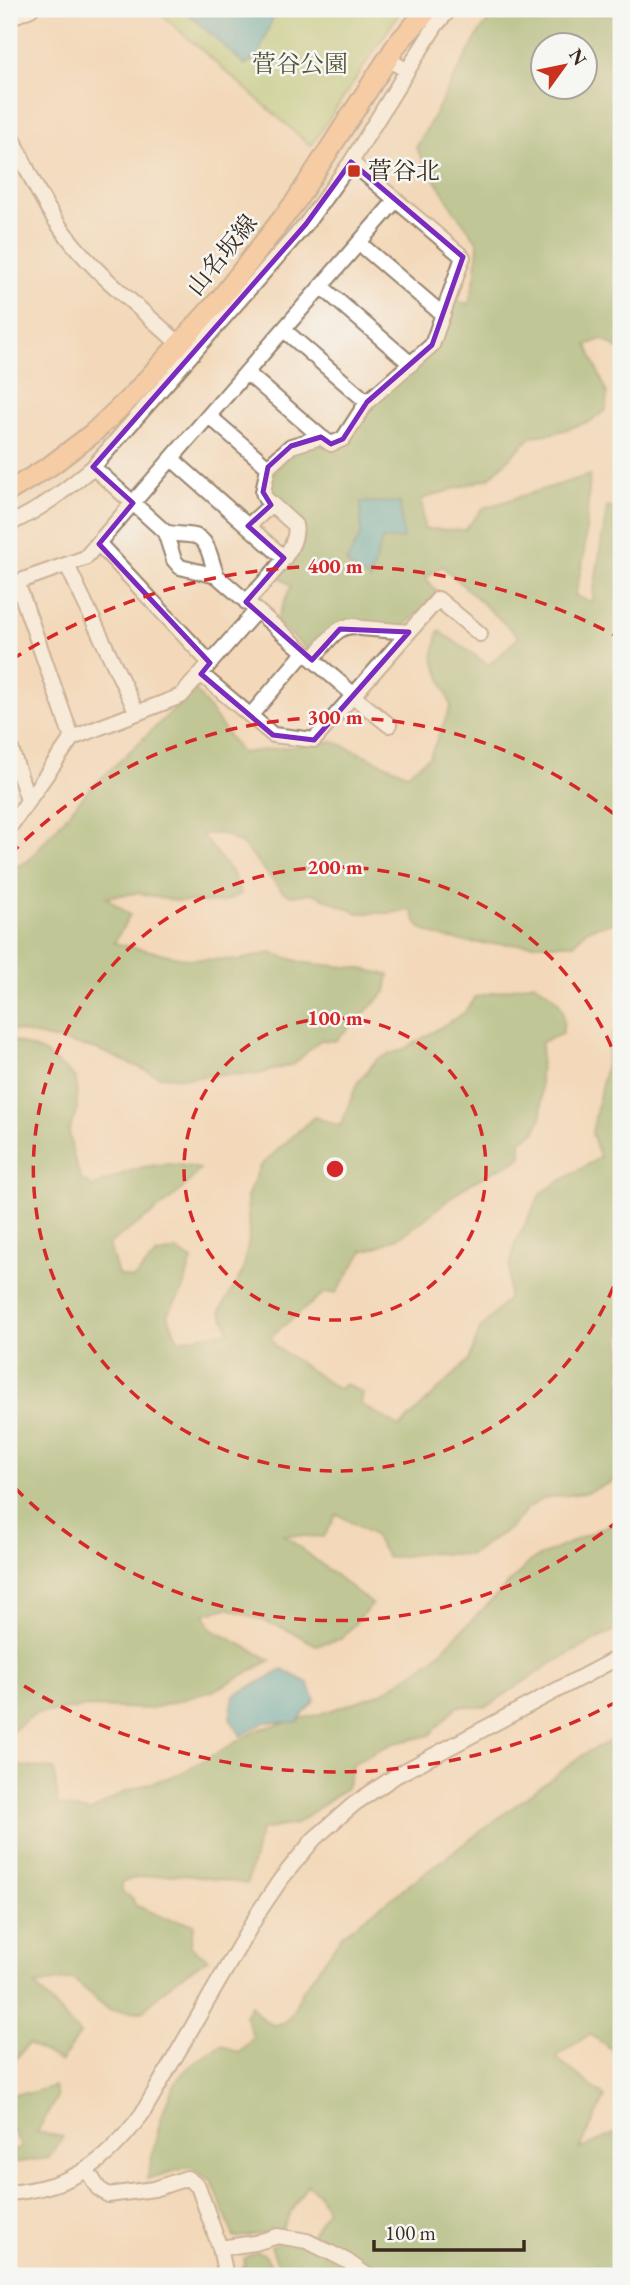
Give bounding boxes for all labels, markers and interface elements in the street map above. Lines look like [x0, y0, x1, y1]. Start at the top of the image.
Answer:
north arrow [528, 32, 598, 102]
text: N [563, 44, 593, 71]
park label: 菅谷公園 [252, 48, 348, 79]
place label: 菅谷北 [368, 155, 440, 186]
marker: 菅谷北 [346, 163, 362, 179]
street label: 山名坂線 [179, 208, 264, 302]
text: 400 m [307, 552, 363, 579]
text: 300 m [307, 703, 363, 730]
text: 200 m [307, 853, 363, 880]
text: 100 m [307, 1004, 363, 1031]
centre of rings [323, 1157, 347, 1181]
scale bar [374, 2208, 525, 2252]
text: 100 m [385, 2219, 436, 2246]

